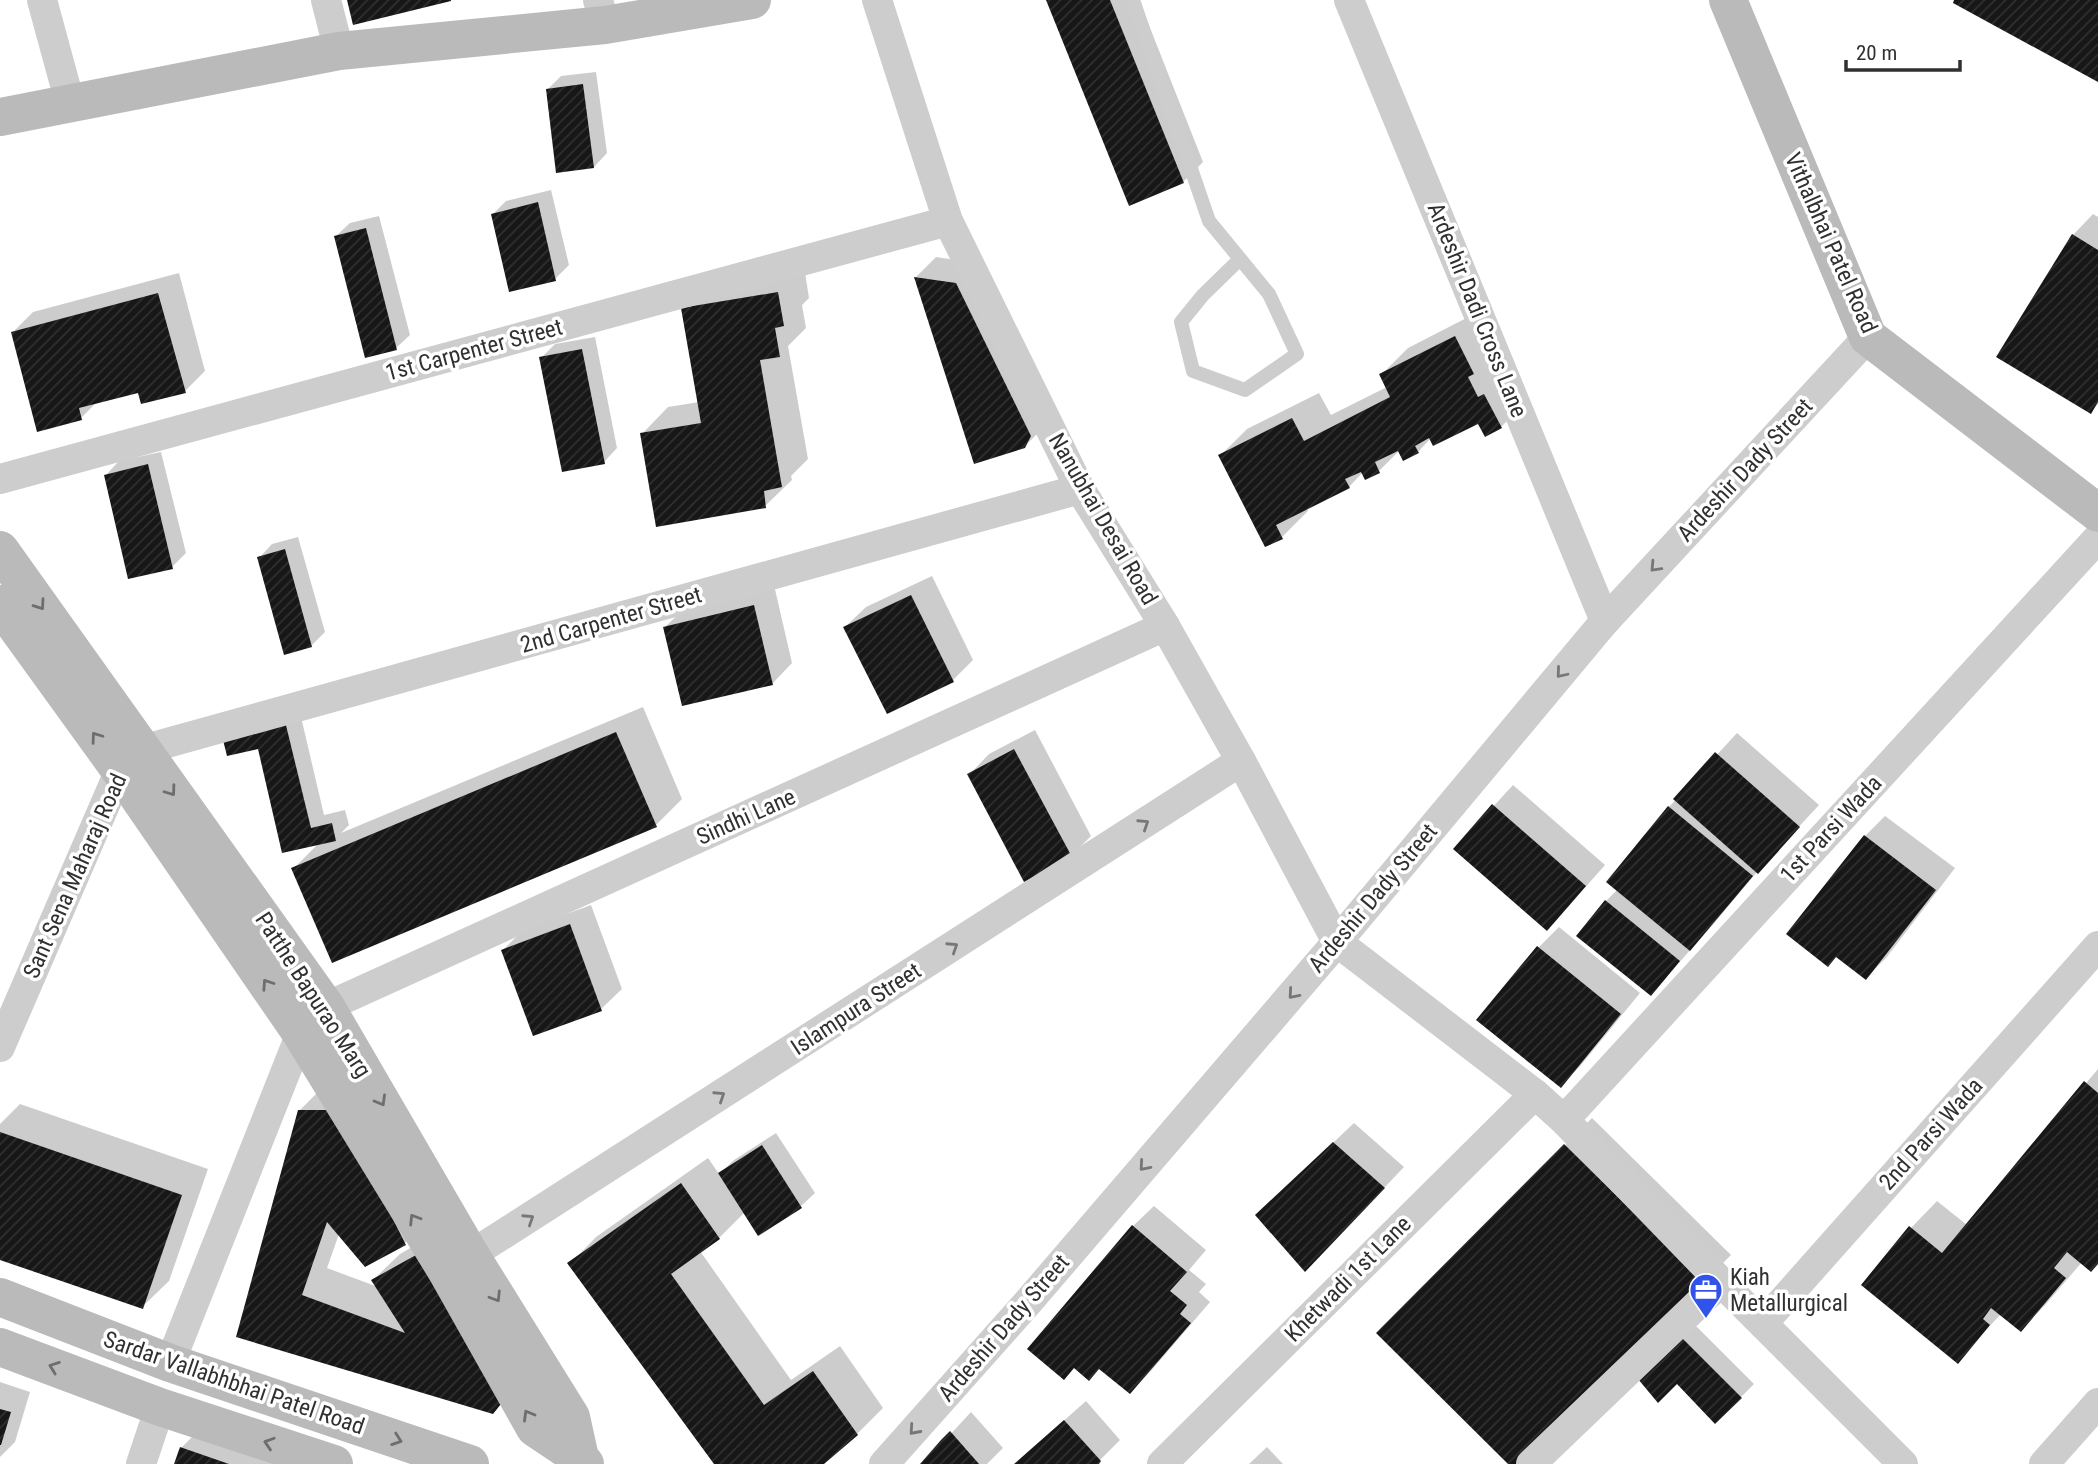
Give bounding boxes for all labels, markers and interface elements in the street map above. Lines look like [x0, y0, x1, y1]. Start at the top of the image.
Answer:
scale bar [1846, 28, 1960, 72]
text: 20 m [1856, 41, 1897, 65]
street label: Vithalbhai Patel Road [1779, 149, 1883, 337]
street label: Ardeshir Dadi Cross Lane [1422, 199, 1532, 421]
street label: 1st Carpenter Street [383, 313, 565, 387]
street label: Ardeshir Dady Street [1672, 393, 1818, 547]
street label: Nanubhai Desai Road [1043, 428, 1163, 610]
one-way arrow [1651, 559, 1663, 572]
street label: 2nd Carpenter Street [517, 581, 705, 659]
one-way arrow [31, 597, 44, 610]
one-way arrow [1557, 665, 1569, 678]
one-way arrow [92, 732, 104, 745]
street label: Sant Sena Maharaj Road [18, 770, 132, 982]
street label: 1st Parsi Wada [1775, 770, 1887, 888]
one-way arrow [163, 783, 176, 796]
street label: Sindhi Lane [692, 783, 800, 851]
street label: Ardeshir Dady Street [1303, 818, 1443, 978]
one-way arrow [1136, 819, 1149, 832]
street label: Patthe Bapurao Marg [250, 907, 376, 1083]
one-way arrow [945, 942, 958, 955]
street label: Islampura Street [786, 957, 926, 1061]
one-way arrow [262, 979, 275, 992]
one-way arrow [1289, 986, 1301, 999]
street label: 2nd Parsi Wada [1874, 1072, 1988, 1196]
one-way arrow [712, 1092, 725, 1105]
one-way arrow [373, 1093, 386, 1106]
one-way arrow [1140, 1158, 1152, 1171]
street label: Khetwadi 1st Lane [1279, 1210, 1417, 1348]
one-way arrow [410, 1213, 423, 1226]
one-way arrow [521, 1215, 534, 1228]
street label: Ardeshir Dady Street [933, 1249, 1075, 1407]
place label: Kiah Metallurgical [1730, 1264, 1848, 1317]
office icon: Kiah Metallurgical [1687, 1271, 1725, 1320]
one-way arrow [488, 1289, 501, 1302]
street label: Sardar Vallabhbhai Patel Road [100, 1326, 368, 1440]
one-way arrow [49, 1362, 61, 1376]
one-way arrow [523, 1410, 536, 1423]
one-way arrow [910, 1422, 922, 1435]
one-way arrow [390, 1431, 402, 1446]
one-way arrow [263, 1437, 276, 1451]

